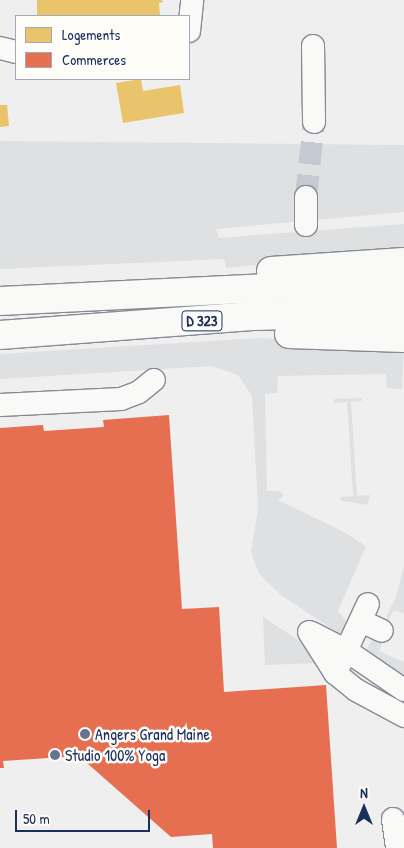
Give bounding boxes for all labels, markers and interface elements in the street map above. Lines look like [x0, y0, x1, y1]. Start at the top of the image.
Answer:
legend [15, 15, 190, 80]
text: Logements [62, 24, 120, 45]
text: Commerces [62, 49, 126, 70]
road number: D 323 [181, 308, 223, 334]
place label: Angers Grand Maine [95, 724, 210, 744]
marker: Angers Grand Maine [79, 728, 91, 740]
place label: Studio 100% Yoga [65, 745, 165, 765]
marker: Studio 100% Yoga [49, 749, 61, 761]
north arrow [339, 783, 389, 833]
text: N [360, 783, 368, 802]
scale bar [18, 800, 152, 832]
text: 50 m [23, 808, 50, 829]

